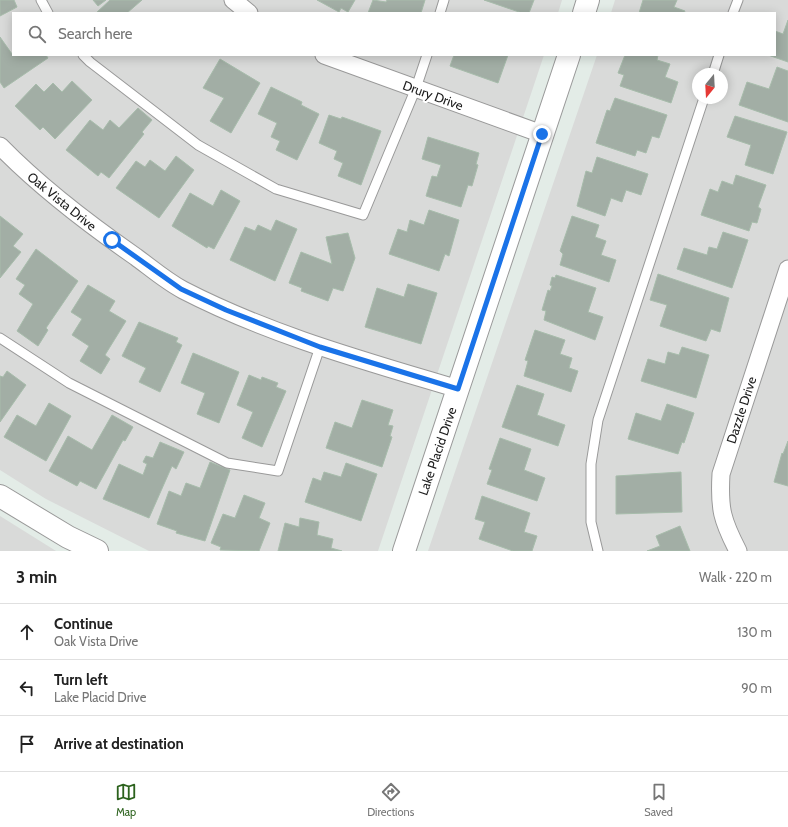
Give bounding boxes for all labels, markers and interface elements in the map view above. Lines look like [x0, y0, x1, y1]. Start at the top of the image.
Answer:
search box [12, 12, 776, 56]
icon: search [26, 23, 48, 45]
text: Search here [58, 25, 133, 43]
north arrow [692, 68, 728, 104]
street label: Drury Drive [401, 77, 466, 113]
route end [533, 125, 551, 143]
street label: Oak Vista Drive [24, 168, 100, 234]
route start [103, 231, 121, 249]
street label: Dazzle Drive [723, 374, 759, 446]
street label: Lake Placid Drive [414, 404, 460, 497]
text: 3 min [16, 567, 57, 587]
text: Walk · 220 m [699, 569, 772, 585]
text: Continue [54, 615, 113, 633]
icon: ahead [16, 621, 38, 643]
text: 130 m [737, 624, 772, 640]
text: Oak Vista Drive [54, 633, 138, 649]
text: Turn left [54, 671, 108, 689]
icon: left [16, 677, 38, 699]
text: 90 m [741, 680, 772, 696]
text: Lake Placid Drive [54, 689, 147, 705]
icon: arrive [16, 733, 38, 755]
text: Arrive at destination [54, 735, 184, 753]
tab: Map [115, 781, 137, 819]
tab: Directions [367, 781, 414, 819]
tab: Saved [644, 781, 673, 819]

